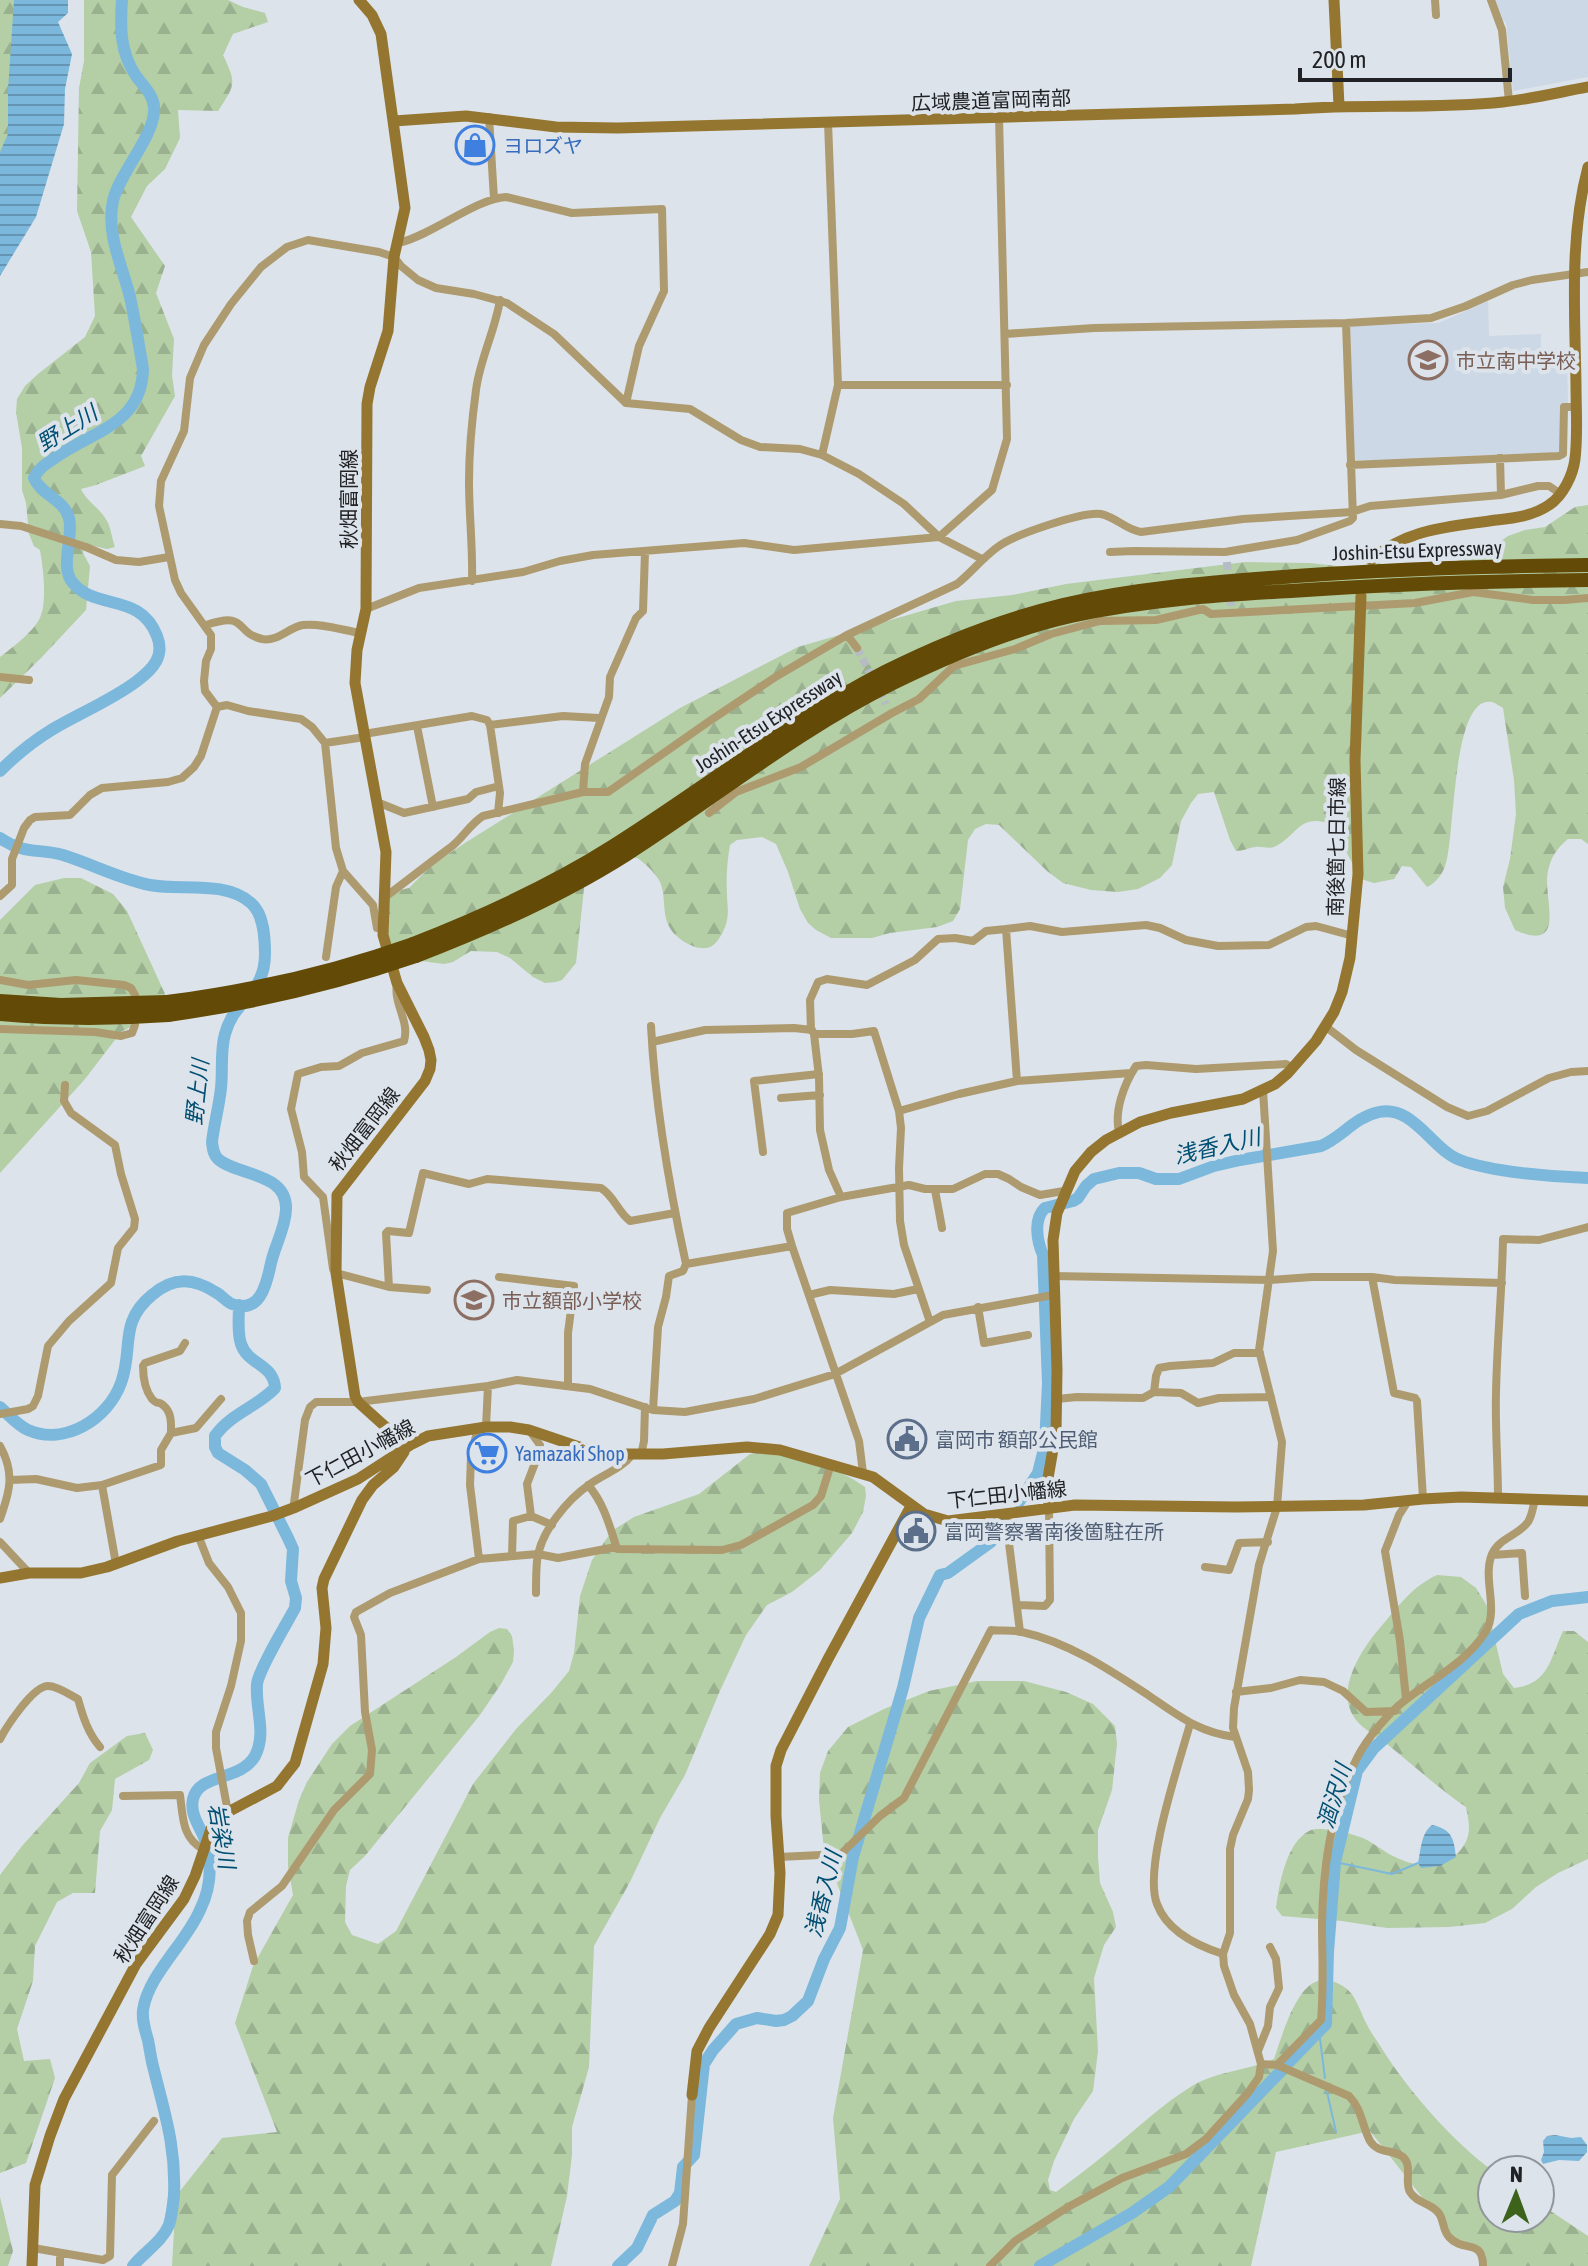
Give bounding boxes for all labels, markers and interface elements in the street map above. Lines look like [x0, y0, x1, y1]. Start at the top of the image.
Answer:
scale bar [1300, 32, 1510, 82]
text: 200 m [1312, 46, 1366, 73]
street label: 広域農道富岡南部 [911, 86, 1071, 114]
shop icon: ヨロズヤ [454, 124, 496, 166]
place label: ヨロズヤ [503, 134, 583, 157]
school or university icon: 市立南中学校 [1407, 339, 1449, 381]
place label: 市立南中学校 [1456, 349, 1576, 372]
water label: 野上川 [32, 398, 104, 457]
street label: 秋畑富岡線 [337, 449, 360, 549]
street label: Joshin-Etsu Expressway [1332, 536, 1502, 564]
street label: Joshin-Etsu Expressway [690, 665, 846, 777]
street label: 南後箇七日市線 [1323, 777, 1349, 917]
water label: 野上川 [181, 1056, 214, 1126]
street label: 秋畑富岡線 [324, 1083, 404, 1175]
water label: 浅香入川 [1171, 1123, 1265, 1169]
school or university icon: 市立額部小学校 [453, 1279, 495, 1321]
place label: 市立額部小学校 [502, 1289, 642, 1312]
street label: 下仁田小幡線 [302, 1415, 418, 1491]
public building icon: 富岡市 額部公民館 [886, 1418, 928, 1460]
place label: 富岡市 額部公民館 [935, 1428, 1098, 1451]
supermarket icon: Yamazaki Shop [466, 1432, 508, 1474]
place label: Yamazaki Shop [515, 1442, 625, 1465]
street label: 下仁田小幡線 [946, 1476, 1068, 1512]
public building icon: 富岡警察署南後箇駐在所 [895, 1510, 937, 1552]
place label: 富岡警察署南後箇駐在所 [944, 1520, 1164, 1543]
water label: 涸沢川 [1312, 1759, 1357, 1831]
water label: 岩染川 [203, 1801, 241, 1873]
water label: 浅香入川 [800, 1846, 847, 1940]
street label: 秋畑富岡線 [109, 1871, 183, 1967]
north arrow [1476, 2154, 1556, 2234]
text: N [1510, 2161, 1523, 2187]

